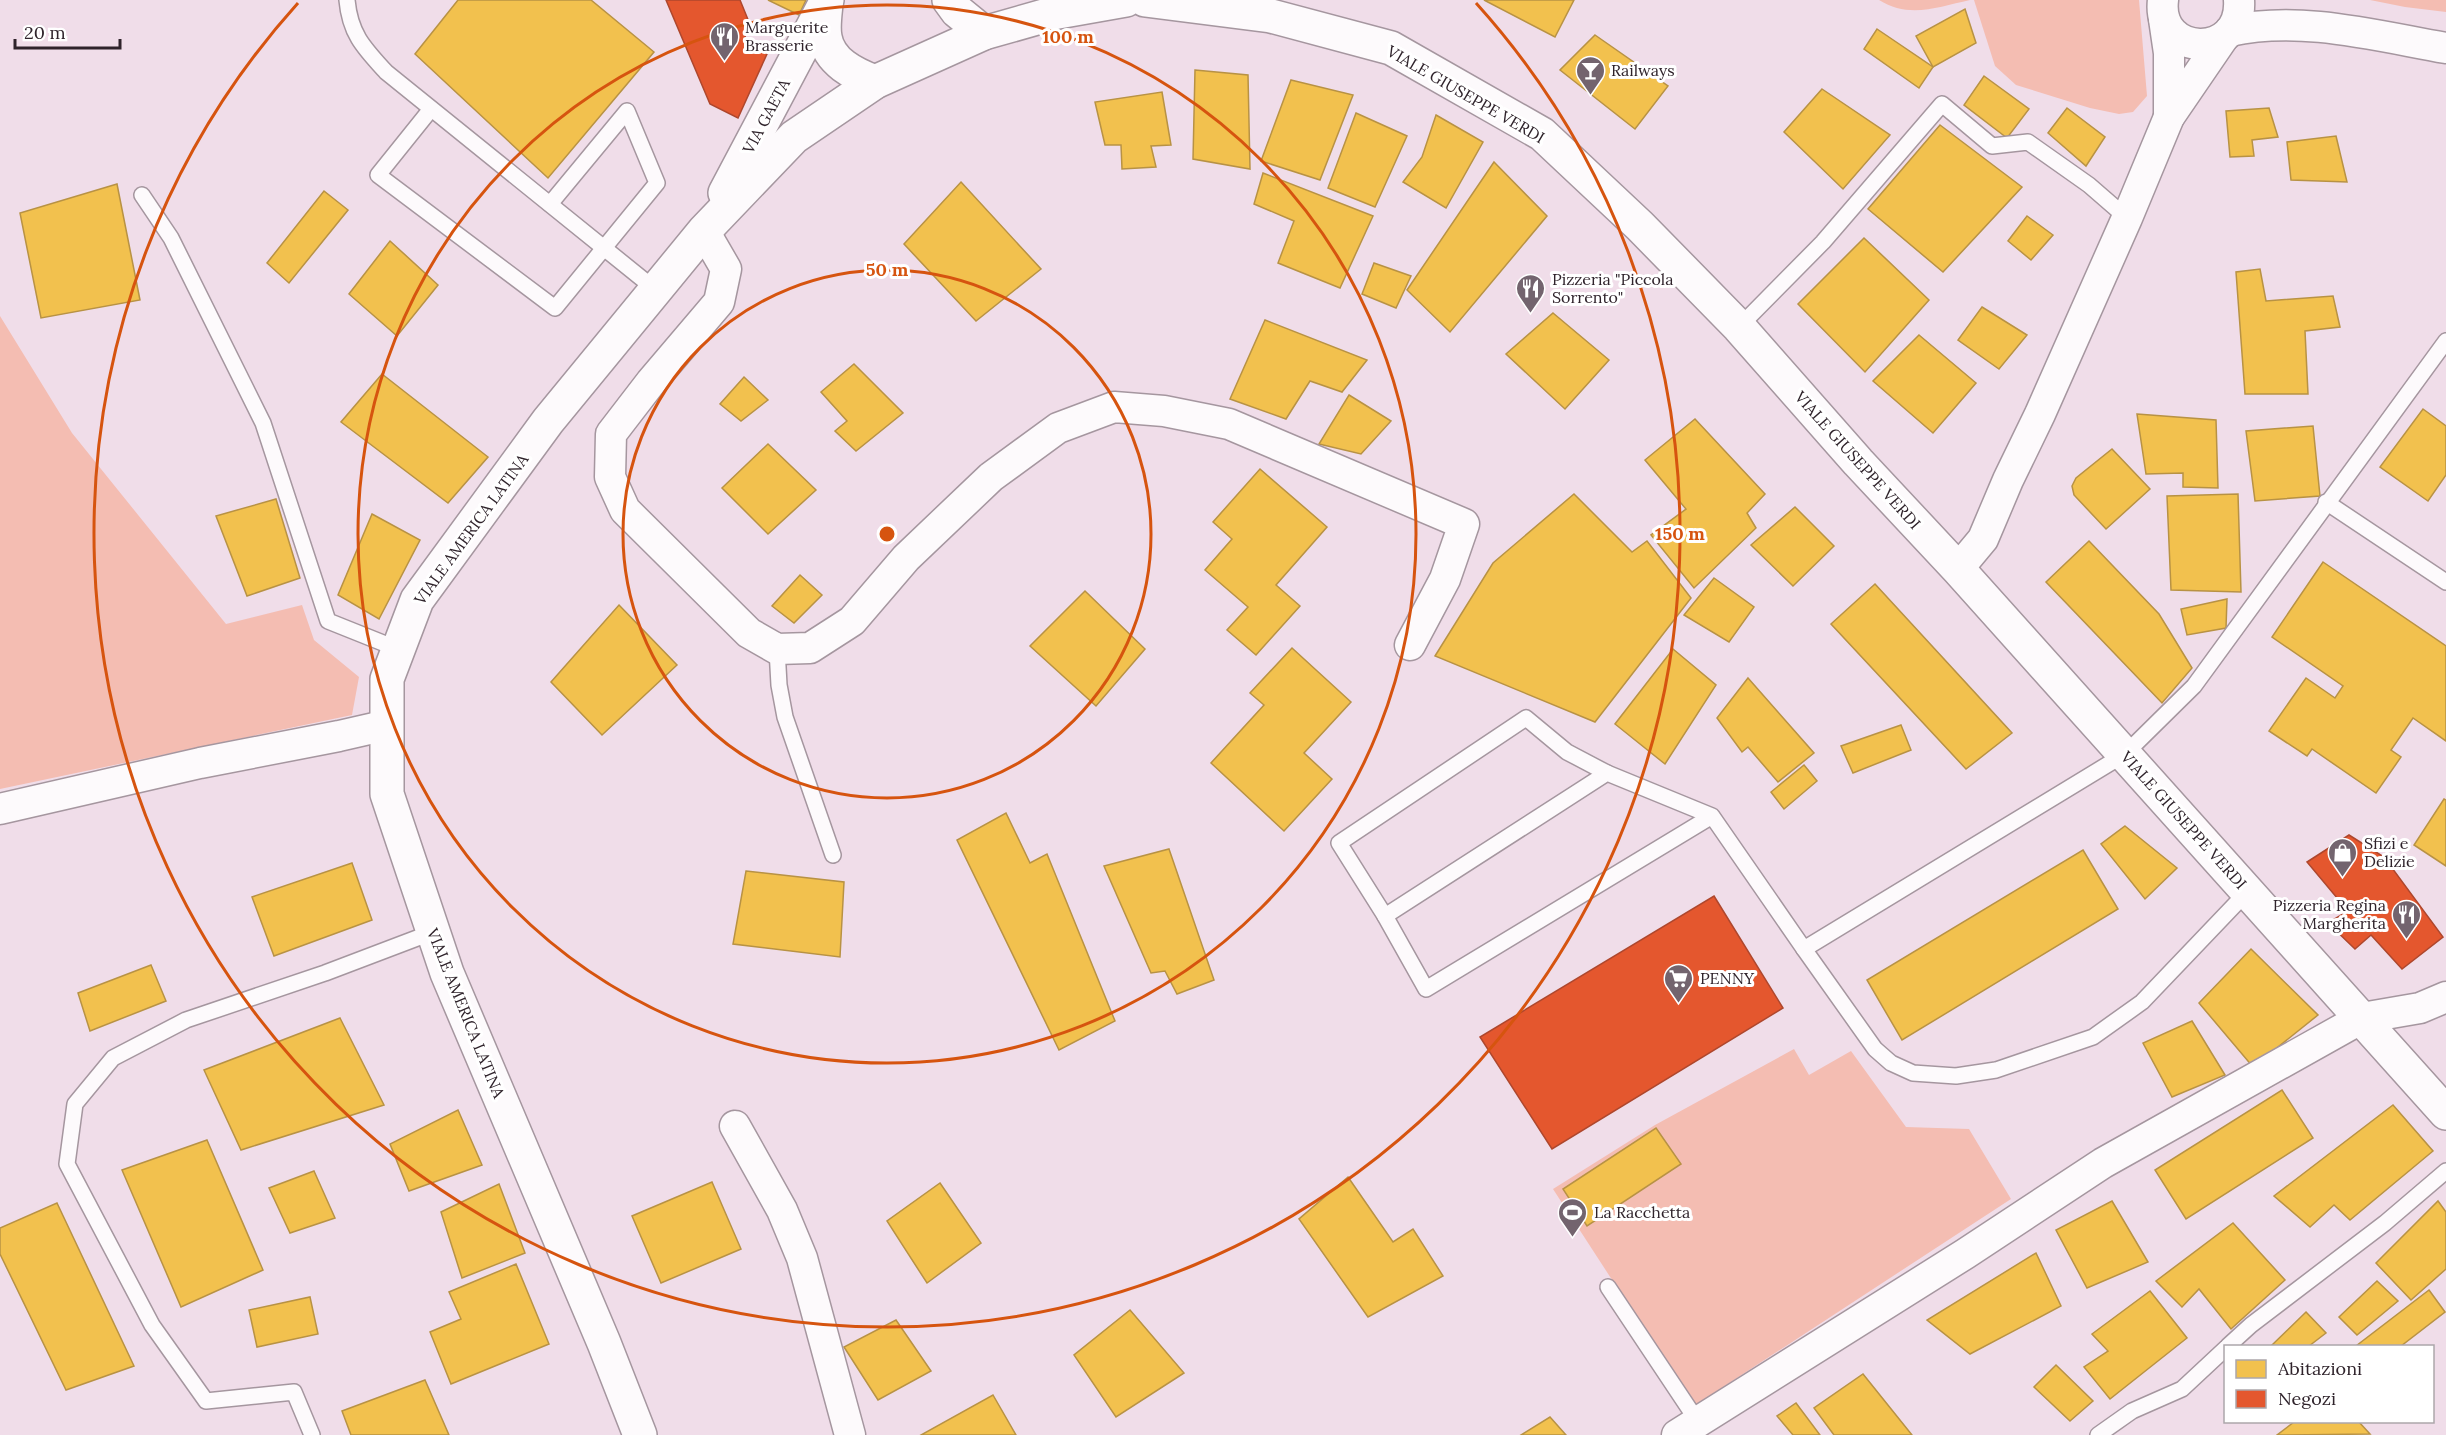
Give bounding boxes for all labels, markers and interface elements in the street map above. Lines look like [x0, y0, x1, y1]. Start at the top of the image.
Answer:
scale bar [15, 12, 120, 50]
place label: Marguerite Brasserie [745, 17, 829, 55]
restaurant icon: Marguerite Brasserie [708, 20, 740, 62]
text: 20 m [24, 21, 66, 44]
text: 100 m [1042, 25, 1094, 48]
street label: VIALE GIUSEPPE VERDI [1383, 40, 1548, 147]
bar icon: Railways [1574, 54, 1606, 96]
place label: Railways [1611, 60, 1675, 80]
street label: VIA GAETA [737, 74, 795, 158]
text: 50 m [866, 258, 909, 281]
place label: Pizzeria "Piccola Sorrento" [1552, 269, 1673, 307]
restaurant icon: Pizzeria "Piccola Sorrento" [1515, 272, 1547, 314]
street label: VIALE GIUSEPPE VERDI [1790, 386, 1925, 533]
street label: VIALE AMERICA LATINA [409, 449, 533, 609]
text: 150 m [1655, 522, 1705, 545]
centre of rings [877, 524, 897, 544]
street label: VIALE GIUSEPPE VERDI [2116, 746, 2251, 893]
place label: Sfizi e Delizie [2364, 833, 2415, 871]
shop icon: Sfizi e Delizie [2327, 836, 2359, 878]
place label: Pizzeria Regina Margherita [2273, 895, 2386, 933]
restaurant icon: Pizzeria Regina Margherita [2391, 898, 2423, 940]
street label: VIALE AMERICA LATINA [422, 924, 510, 1102]
supermarket icon: PENNY [1663, 962, 1695, 1004]
place label: PENNY [1700, 968, 1755, 988]
sports icon: La Racchetta [1557, 1196, 1589, 1238]
place label: La Racchetta [1594, 1202, 1690, 1222]
legend [2224, 1345, 2434, 1423]
text: Abitazioni [2277, 1357, 2362, 1380]
text: Negozi [2278, 1387, 2336, 1410]

